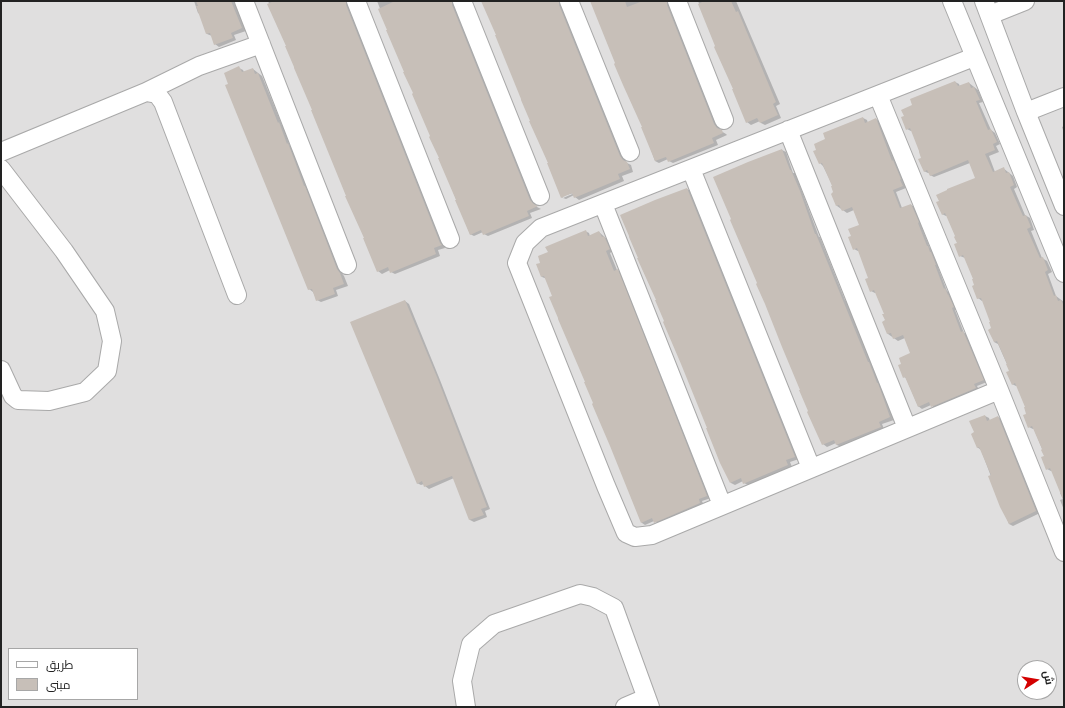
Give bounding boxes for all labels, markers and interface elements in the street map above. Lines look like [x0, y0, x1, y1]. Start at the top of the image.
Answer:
legend [8, 648, 138, 700]
text: طريق [46, 658, 73, 672]
north arrow [1017, 660, 1057, 700]
text: ش [1040, 669, 1056, 686]
text: مبنى [46, 678, 71, 692]

